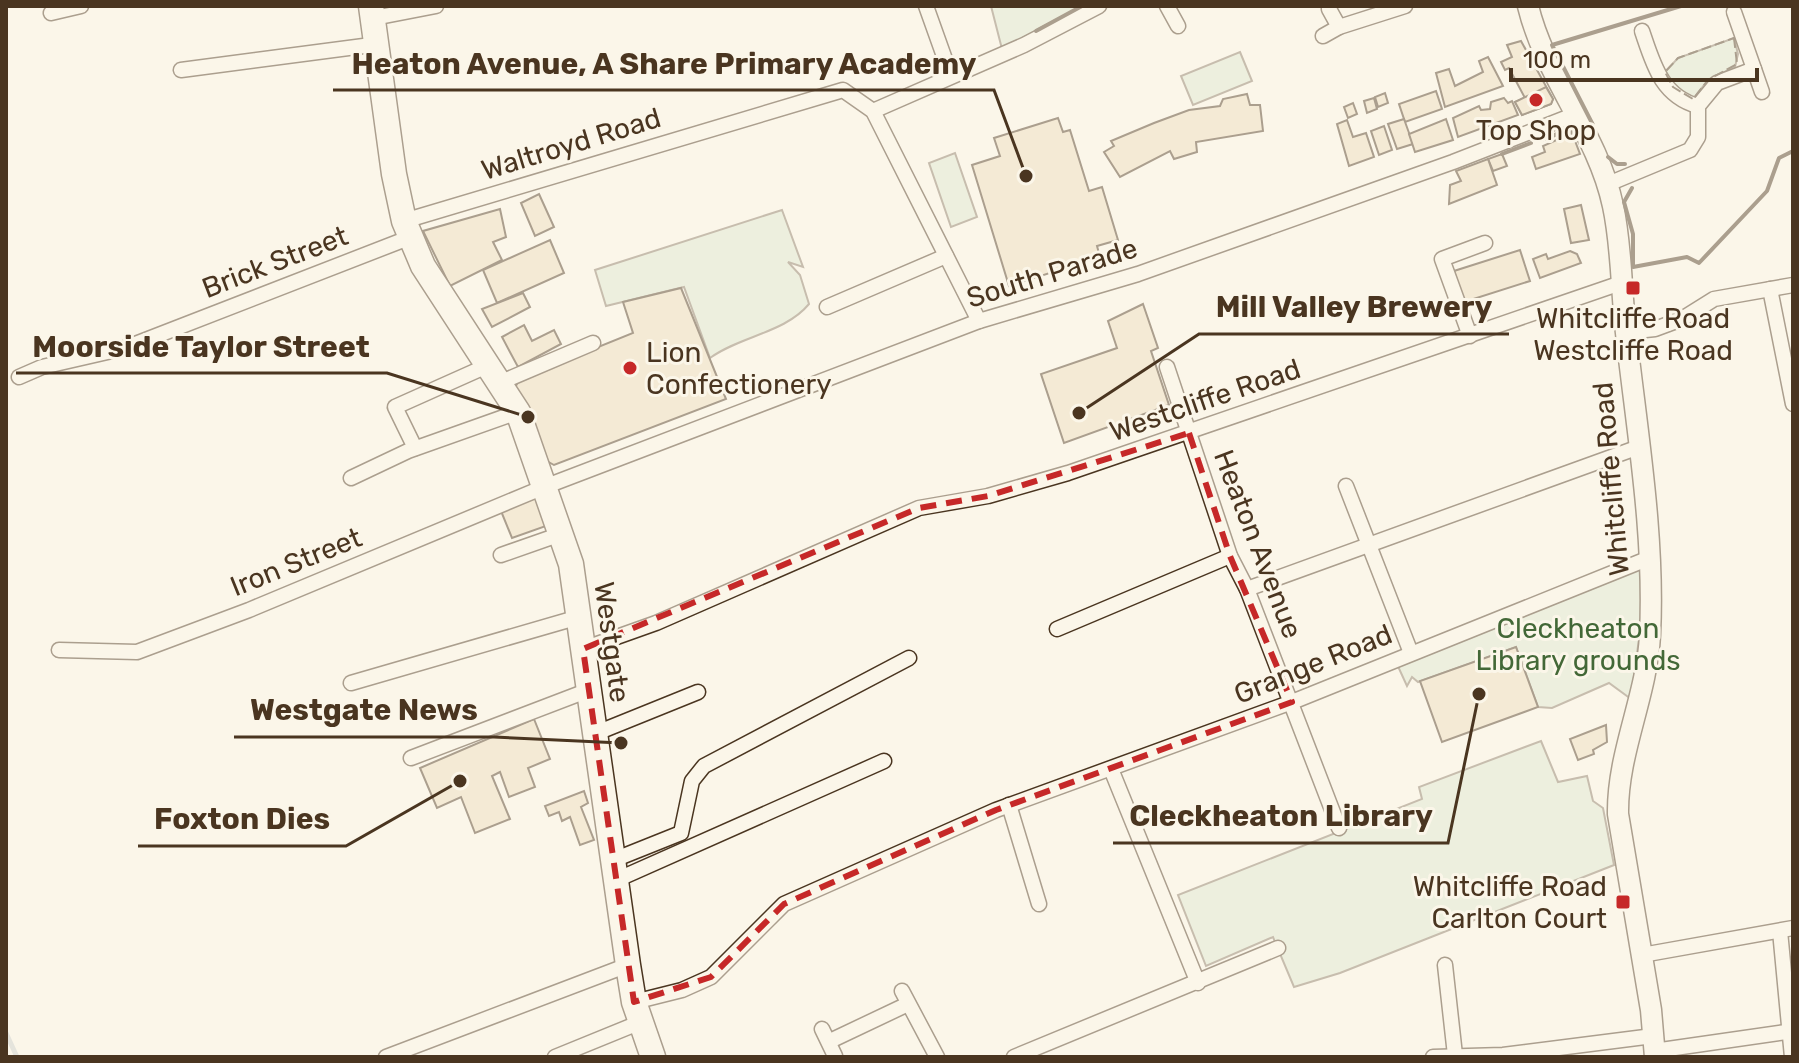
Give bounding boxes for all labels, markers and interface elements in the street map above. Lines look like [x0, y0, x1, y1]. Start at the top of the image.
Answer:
scale bar [1511, 32, 1757, 82]
callout: Heaton Avenue, A Share Primary Academy [333, 36, 994, 90]
text: Heaton Avenue, A Share Primary Academy [352, 46, 977, 82]
text: 100 m [1523, 46, 1591, 74]
marker: Top Shop [1527, 91, 1545, 109]
street label: Waltroyd Road [477, 101, 665, 187]
place label: Top Shop [1476, 114, 1596, 147]
street label: Brick Street [197, 219, 353, 305]
street label: South Parade [963, 231, 1141, 315]
marker: Whitcliffe Road Westcliffe Road [1624, 279, 1642, 297]
callout: Mill Valley Brewery [1199, 280, 1509, 334]
text: Mill Valley Brewery [1216, 289, 1492, 325]
place label: Whitcliffe Road Westcliffe Road [1533, 302, 1733, 367]
callout: Moorside Taylor Street [16, 319, 387, 373]
text: Moorside Taylor Street [32, 329, 370, 365]
place label: Lion Confectionery [646, 336, 832, 401]
street label: Westcliffe Road [1105, 352, 1305, 448]
marker: Lion Confectionery [621, 359, 639, 377]
street label: Whitcliffe Road [1586, 381, 1636, 577]
street label: Heaton Avenue [1207, 445, 1309, 643]
street label: Iron Street [225, 521, 367, 603]
street label: Westgate [587, 580, 637, 704]
park label: Cleckheaton Library grounds [1475, 612, 1681, 677]
street label: Grange Road [1229, 617, 1397, 711]
callout: Westgate News [234, 683, 494, 737]
text: Westgate News [250, 692, 478, 728]
callout: Cleckheaton Library [1113, 789, 1448, 843]
callout: Foxton Dies [138, 792, 346, 846]
text: Cleckheaton Library [1129, 798, 1433, 834]
text: Foxton Dies [154, 801, 330, 837]
place label: Whitcliffe Road Carlton Court [1413, 870, 1607, 935]
marker: Whitcliffe Road Carlton Court [1614, 893, 1632, 911]

